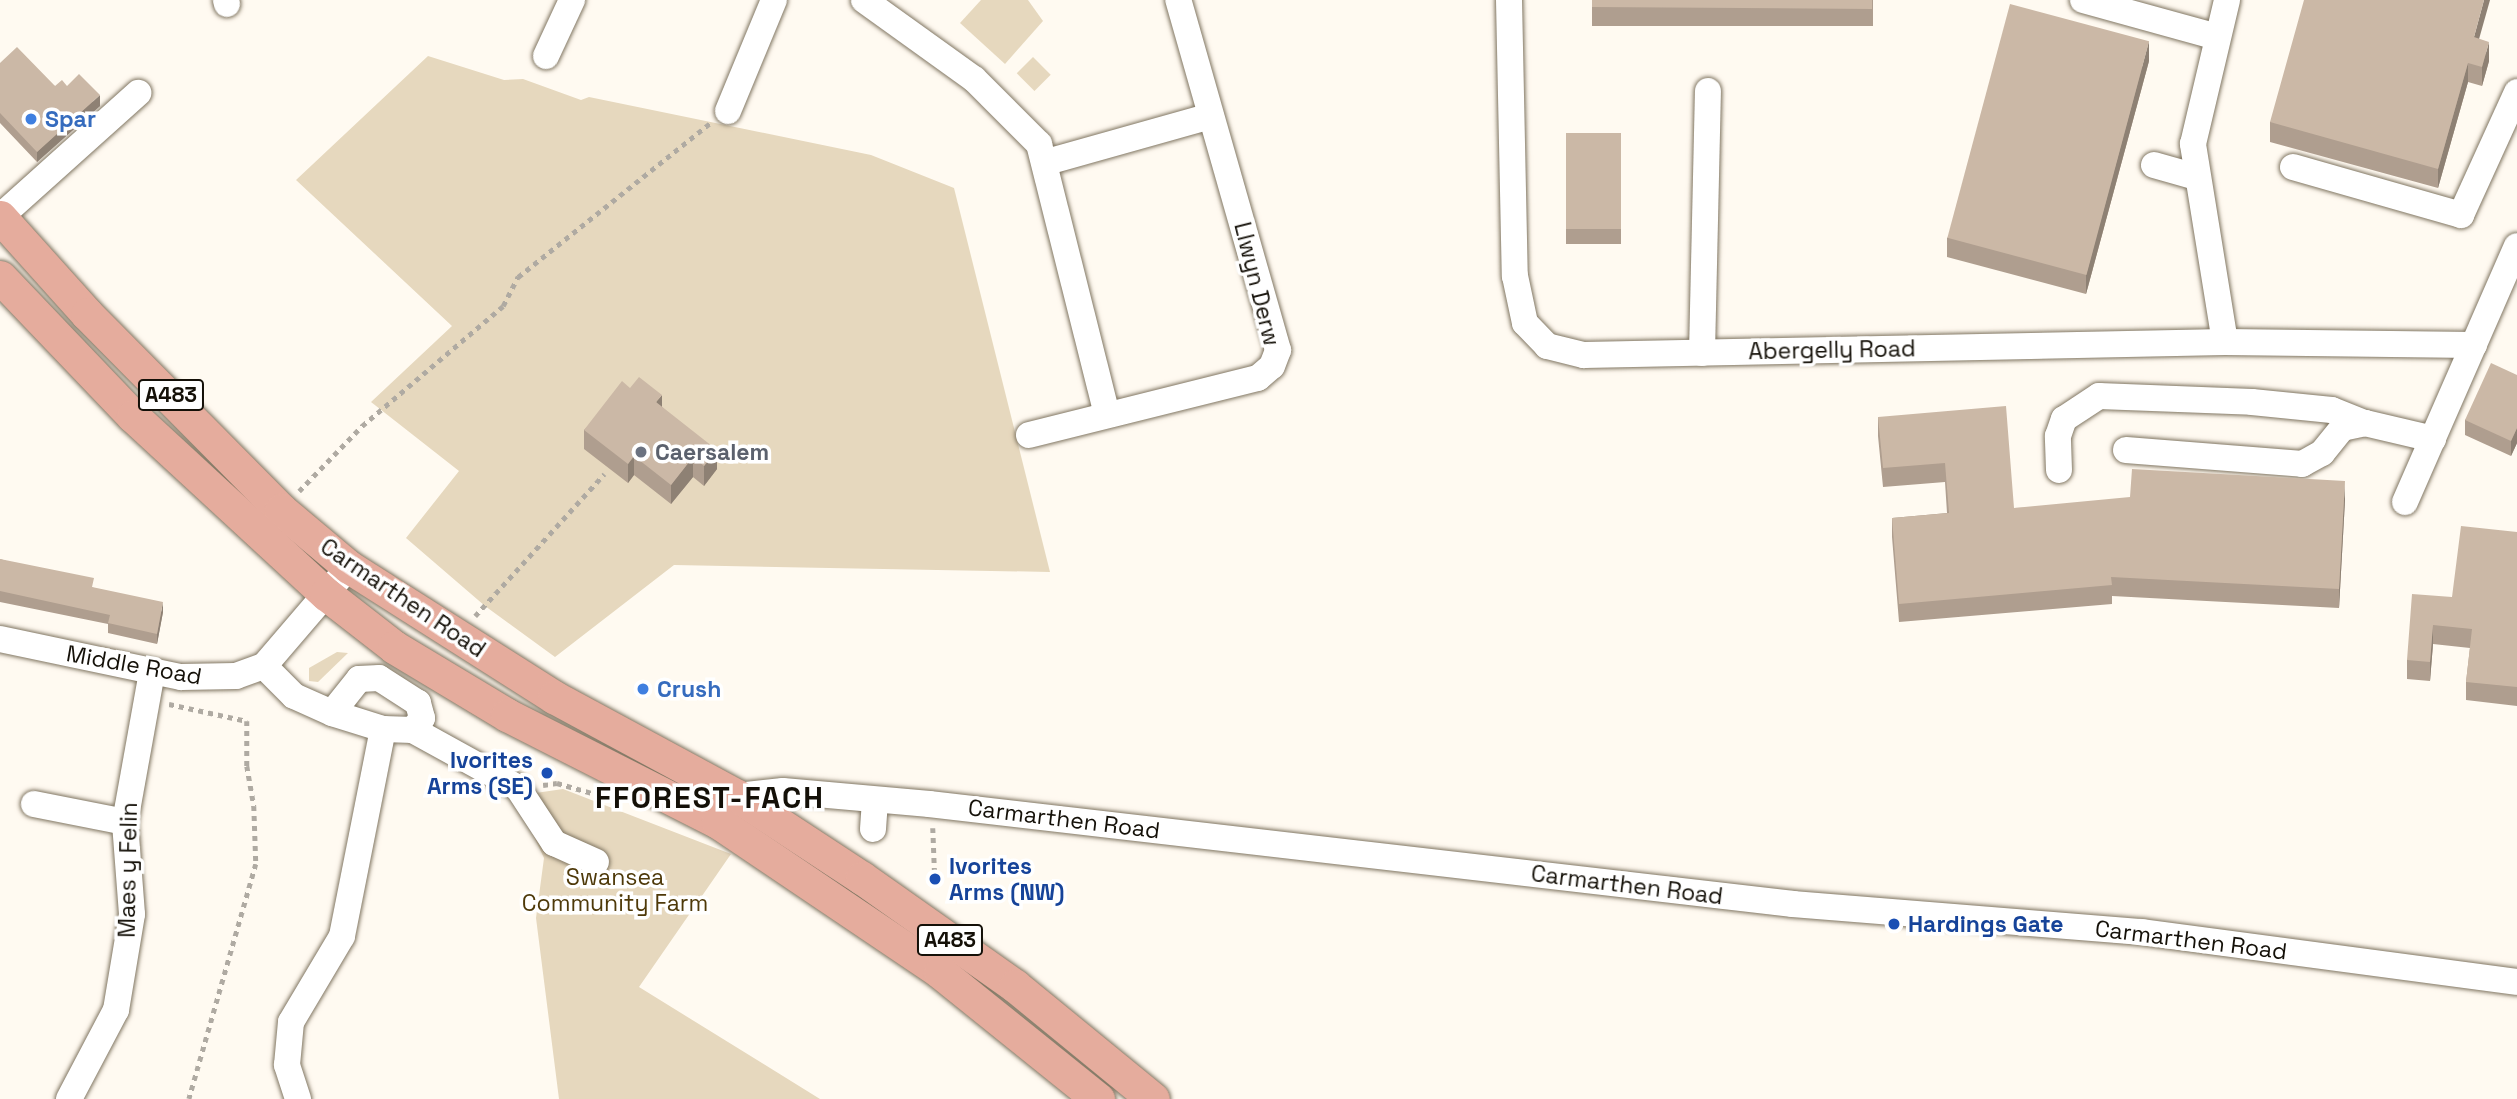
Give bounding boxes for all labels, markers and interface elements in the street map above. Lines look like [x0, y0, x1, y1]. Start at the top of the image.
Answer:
place label: Spar [45, 105, 96, 133]
marker: Spar [23, 111, 39, 127]
street label: Llwyn Derw [1228, 219, 1286, 349]
street label: Abergelly Road [1748, 335, 1916, 365]
road number: A483 [138, 378, 204, 412]
place label: Caersalem [655, 438, 769, 466]
marker: Caersalem [633, 444, 649, 460]
street label: Carmarthen Road [315, 533, 491, 663]
street label: Middle Road [64, 640, 204, 690]
place label: Crush [657, 675, 721, 703]
marker: Crush [635, 681, 651, 697]
place label: Ivorites Arms (SE) [427, 746, 533, 800]
marker: Ivorites Arms (SE) [539, 765, 555, 781]
district label: FFOREST-FACH [596, 780, 824, 816]
street label: Carmarthen Road [966, 794, 1162, 844]
street label: Maes y Felin [113, 802, 143, 938]
place label: Ivorites Arms (NW) [949, 852, 1064, 906]
street label: Carmarthen Road [1529, 860, 1725, 910]
park label: Swansea Community Farm [522, 863, 708, 917]
marker: Ivorites Arms (NW) [927, 871, 943, 887]
place label: Hardings Gate [1908, 910, 2064, 938]
street label: Carmarthen Road [2093, 915, 2289, 965]
marker: Hardings Gate [1886, 916, 1902, 932]
road number: A483 [917, 922, 983, 958]

